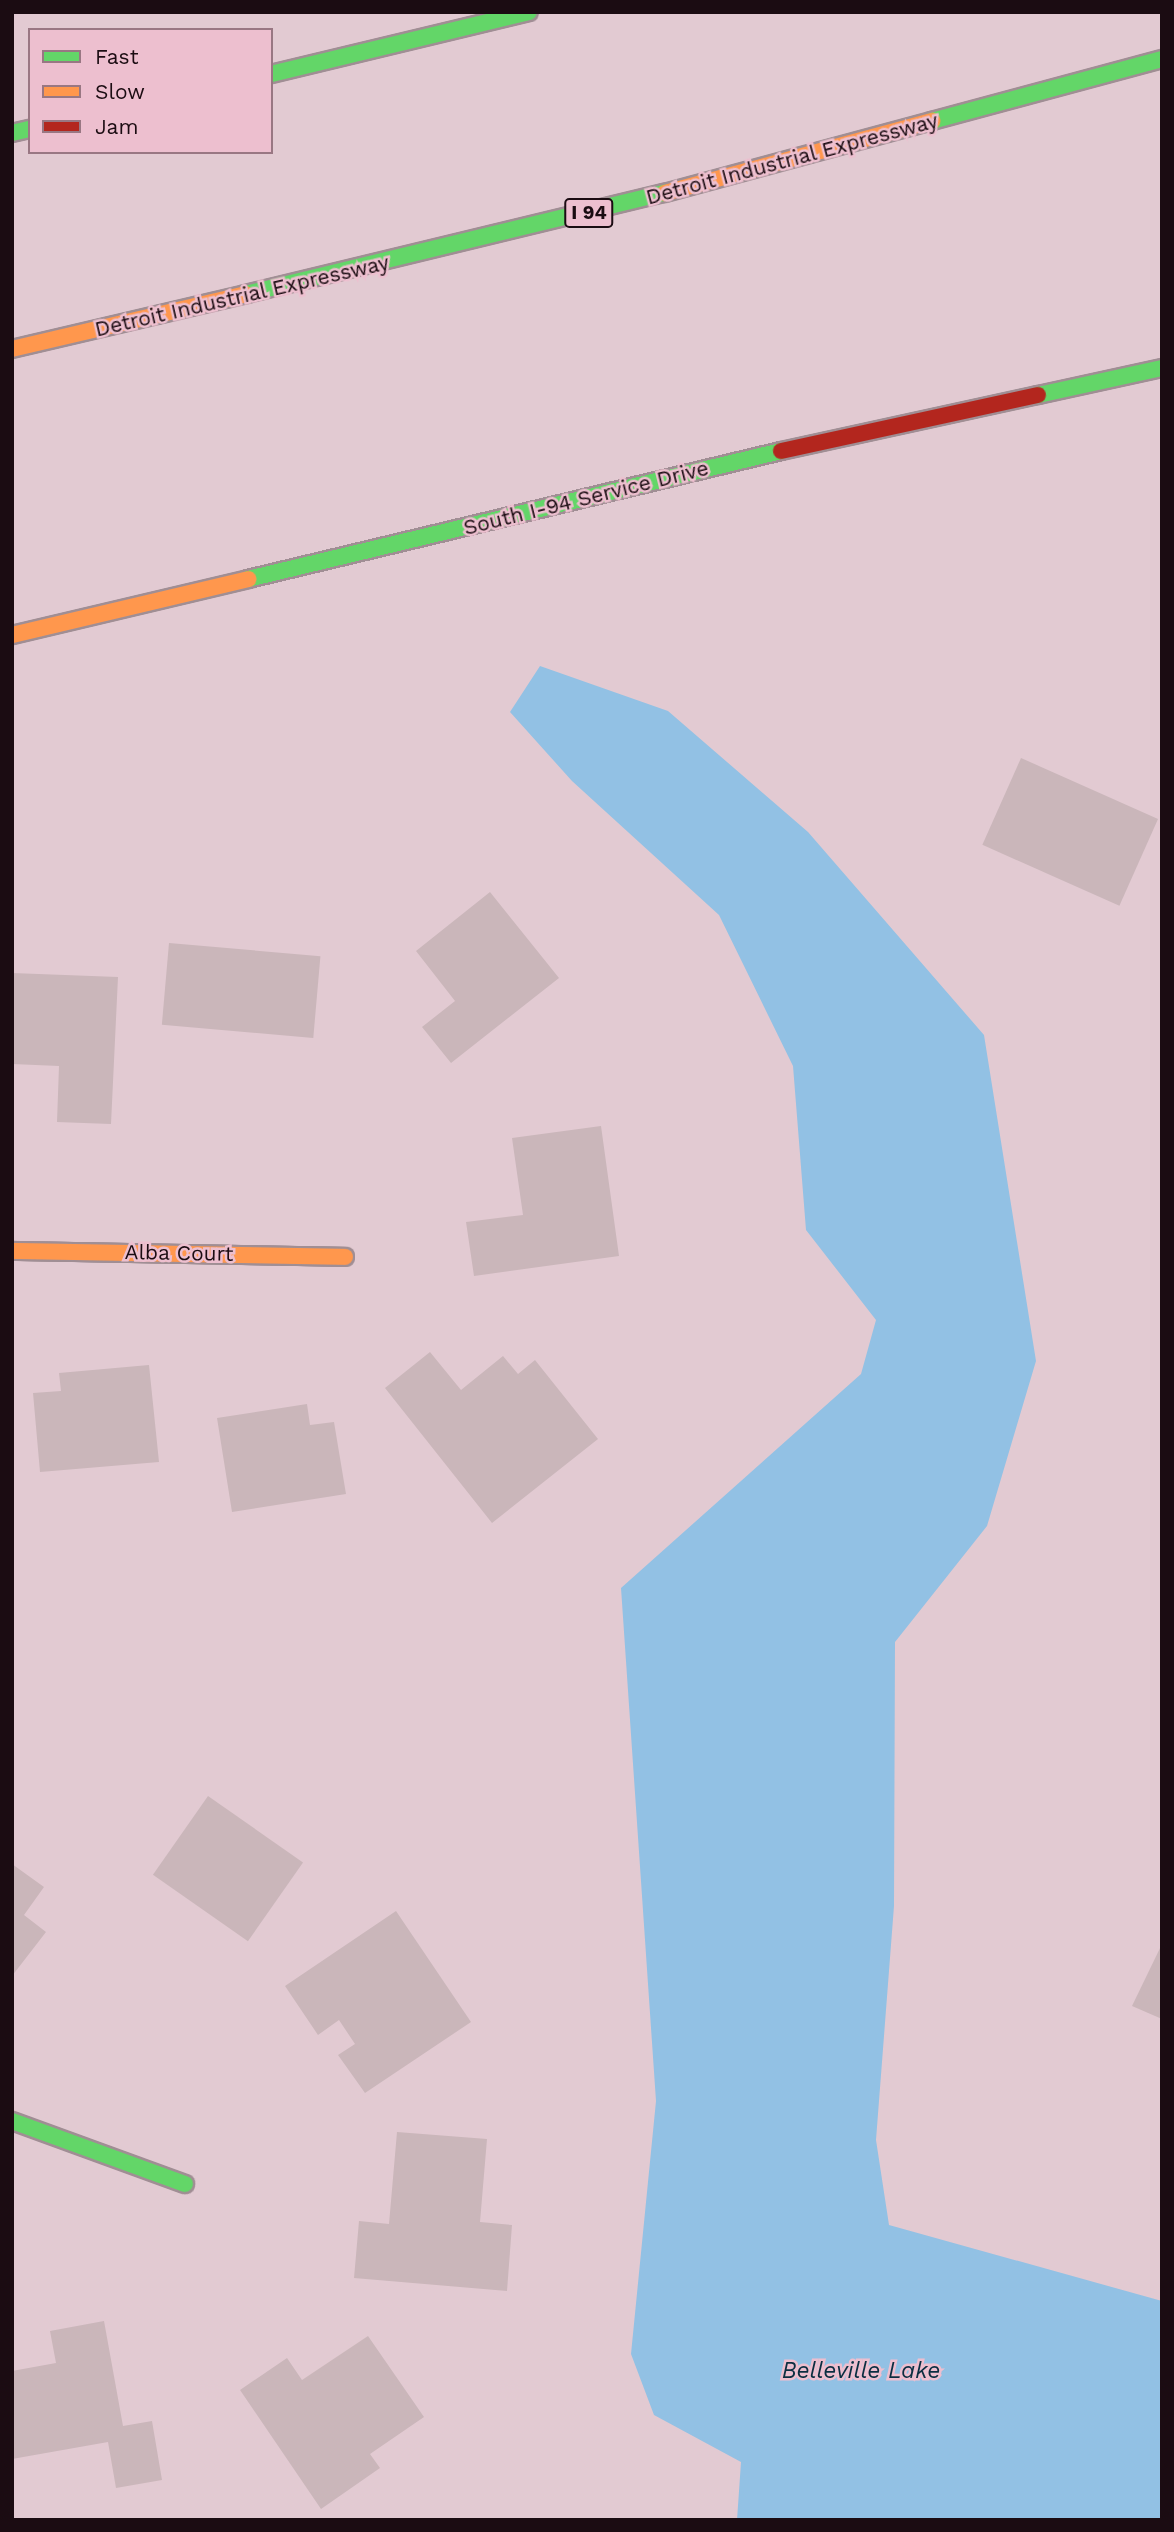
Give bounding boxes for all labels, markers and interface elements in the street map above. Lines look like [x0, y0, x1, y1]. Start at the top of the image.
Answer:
legend [28, 28, 273, 154]
text: Fast [95, 44, 139, 69]
text: Slow [95, 79, 145, 104]
street label: Detroit Industrial Expressway [643, 108, 941, 210]
text: Jam [95, 114, 138, 139]
road number: I 94 [563, 197, 615, 228]
street label: Detroit Industrial Expressway [92, 250, 392, 342]
street label: South I-94 Service Drive [461, 455, 711, 541]
street label: Alba Court [124, 1239, 234, 1267]
water label: Belleville Lake [782, 2357, 940, 2385]

